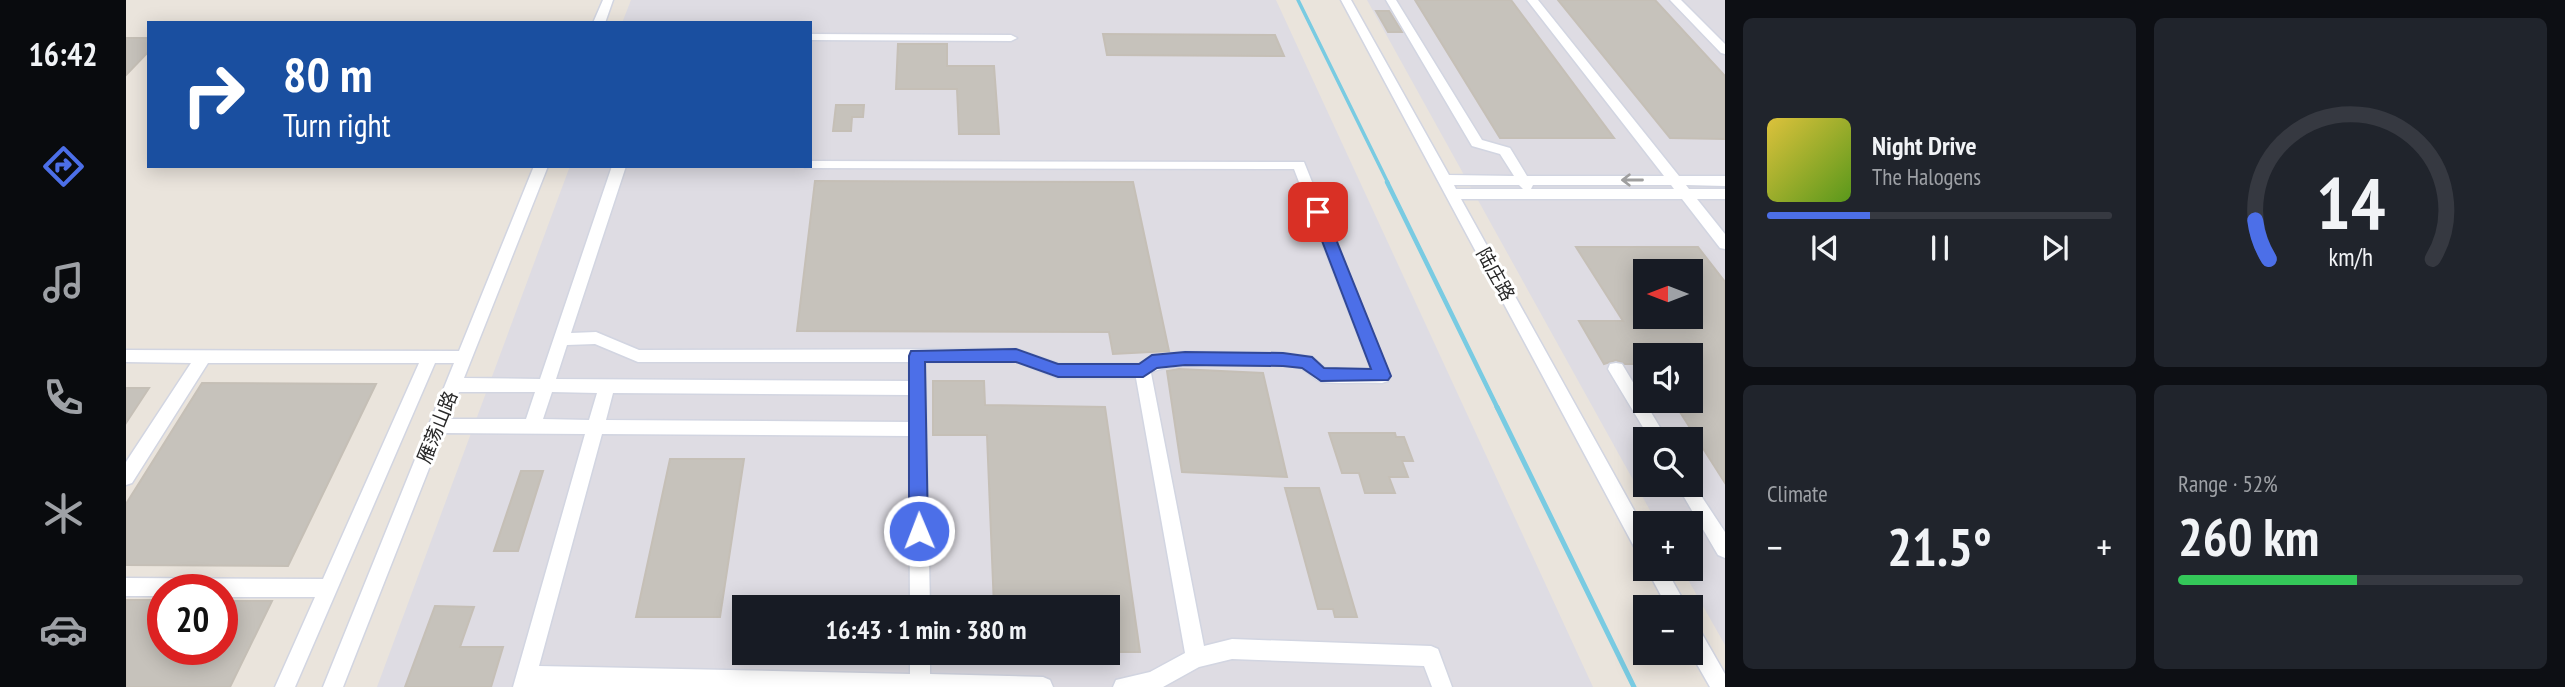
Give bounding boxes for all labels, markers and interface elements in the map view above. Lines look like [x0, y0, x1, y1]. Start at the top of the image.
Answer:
text: 16:42 [28, 33, 98, 75]
text: 80 m [283, 42, 372, 106]
icon: right [168, 49, 259, 140]
text: Turn right [283, 104, 391, 146]
text: Night Drive [1872, 129, 1977, 162]
icon: directions [39, 142, 88, 191]
text: 14 [2316, 155, 2385, 249]
text: The Halogens [1872, 162, 1981, 191]
one-way arrow [1621, 174, 1644, 187]
pin [1288, 182, 1348, 242]
icon: arrive [1299, 193, 1337, 231]
icon: previous [1806, 229, 1844, 267]
icon: pause [1921, 229, 1959, 267]
icon: next [2036, 229, 2074, 267]
text: km/h [2328, 241, 2373, 273]
street label: 陆庄路 [1472, 243, 1520, 305]
icon: music [39, 258, 88, 307]
north arrow [1633, 259, 1703, 329]
map controls [1633, 259, 1703, 665]
button: sound [1633, 343, 1703, 413]
icon: phone [39, 373, 88, 422]
street label: 雁荡山路 [412, 387, 462, 467]
button: search [1633, 427, 1703, 497]
text: Range · 52% [2178, 469, 2278, 498]
text: Climate [1767, 479, 1828, 508]
icon: climate [39, 489, 88, 538]
position arrow [882, 494, 956, 568]
text: 260 km [2178, 503, 2319, 570]
button: + [1633, 511, 1703, 581]
text: 21.5° [1887, 513, 1992, 580]
text: − [1767, 522, 1783, 571]
text: + [2096, 522, 2112, 571]
speed limit sign: 20 [147, 574, 238, 665]
button: − [1633, 595, 1703, 665]
icon: car [39, 605, 88, 654]
text: 16:43 · 1 min · 380 m [826, 613, 1026, 646]

